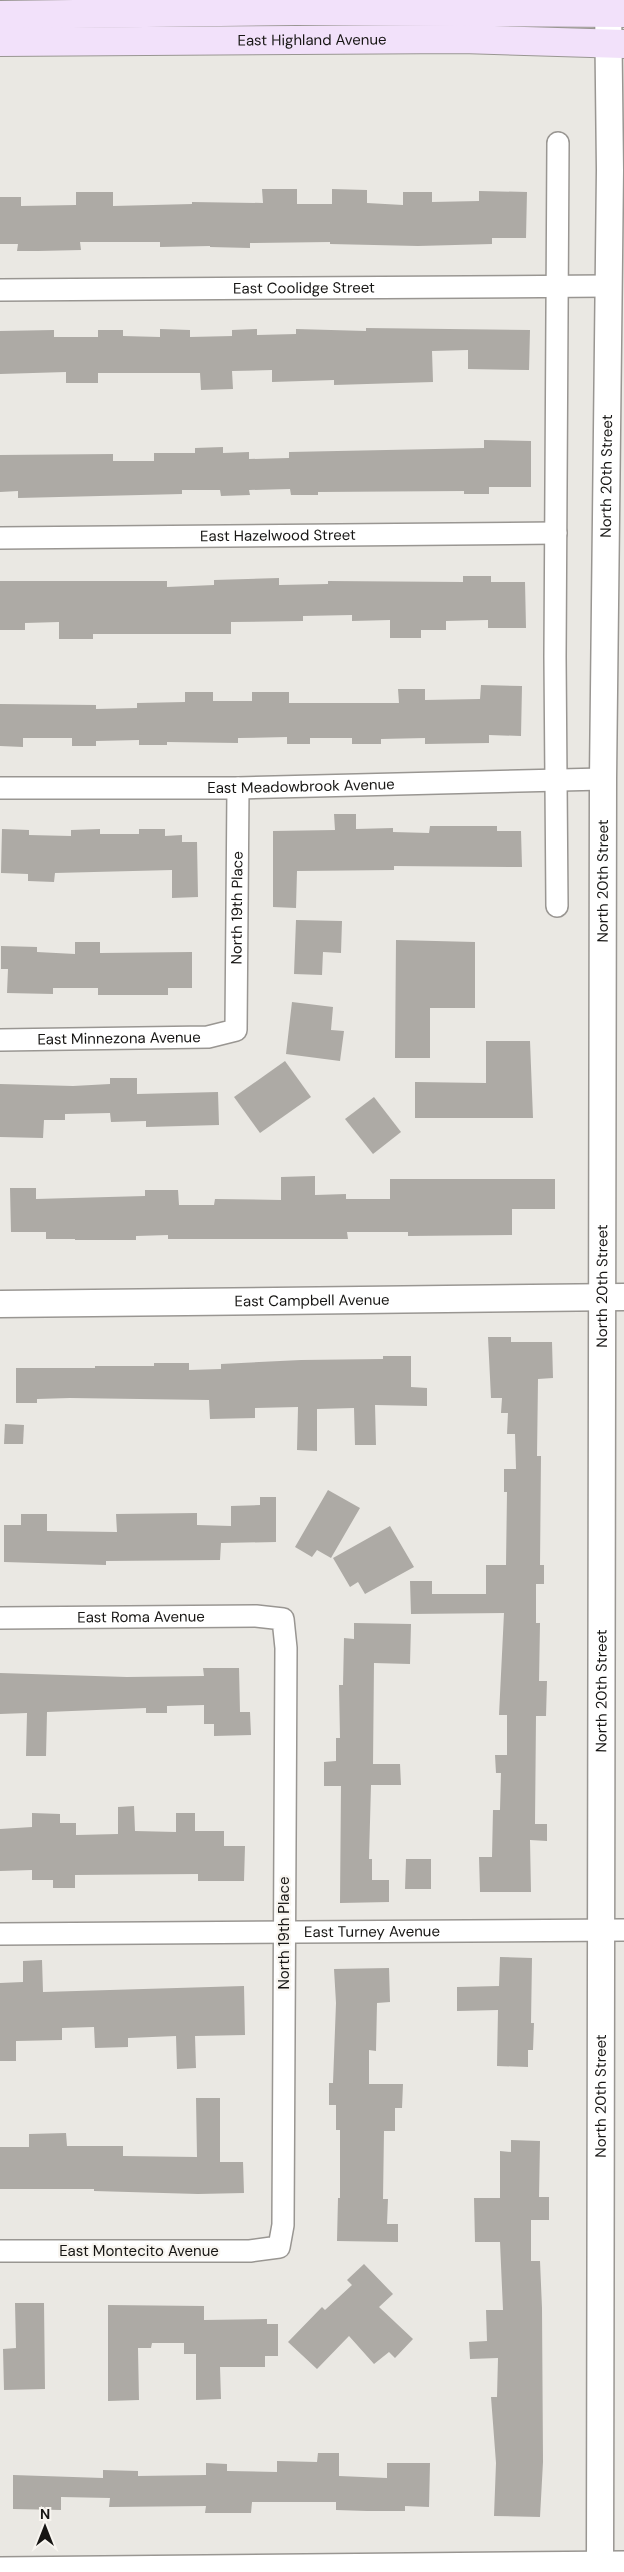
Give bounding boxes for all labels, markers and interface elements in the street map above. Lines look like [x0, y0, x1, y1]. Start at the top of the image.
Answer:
street label: East Highland Avenue [237, 29, 387, 50]
street label: East Coolidge Street [233, 278, 375, 298]
street label: North 20th Street [596, 414, 617, 538]
street label: East Hazelwood Street [200, 525, 356, 546]
street label: East Meadowbrook Avenue [207, 774, 395, 798]
street label: North 20th Street [593, 819, 613, 943]
street label: North 19th Place [227, 851, 247, 965]
street label: East Minnezona Avenue [37, 1027, 201, 1049]
street label: North 20th Street [592, 1224, 612, 1348]
street label: East Campbell Avenue [234, 1290, 390, 1311]
street label: East Roma Avenue [77, 1606, 205, 1627]
street label: North 20th Street [591, 1629, 612, 1753]
street label: North 19th Place [274, 1876, 294, 1990]
street label: East Turney Avenue [304, 1921, 440, 1942]
street label: North 20th Street [591, 2034, 611, 2158]
street label: East Montecito Avenue [59, 2241, 219, 2261]
north arrow [20, 2502, 70, 2552]
text: N [40, 2505, 50, 2523]

